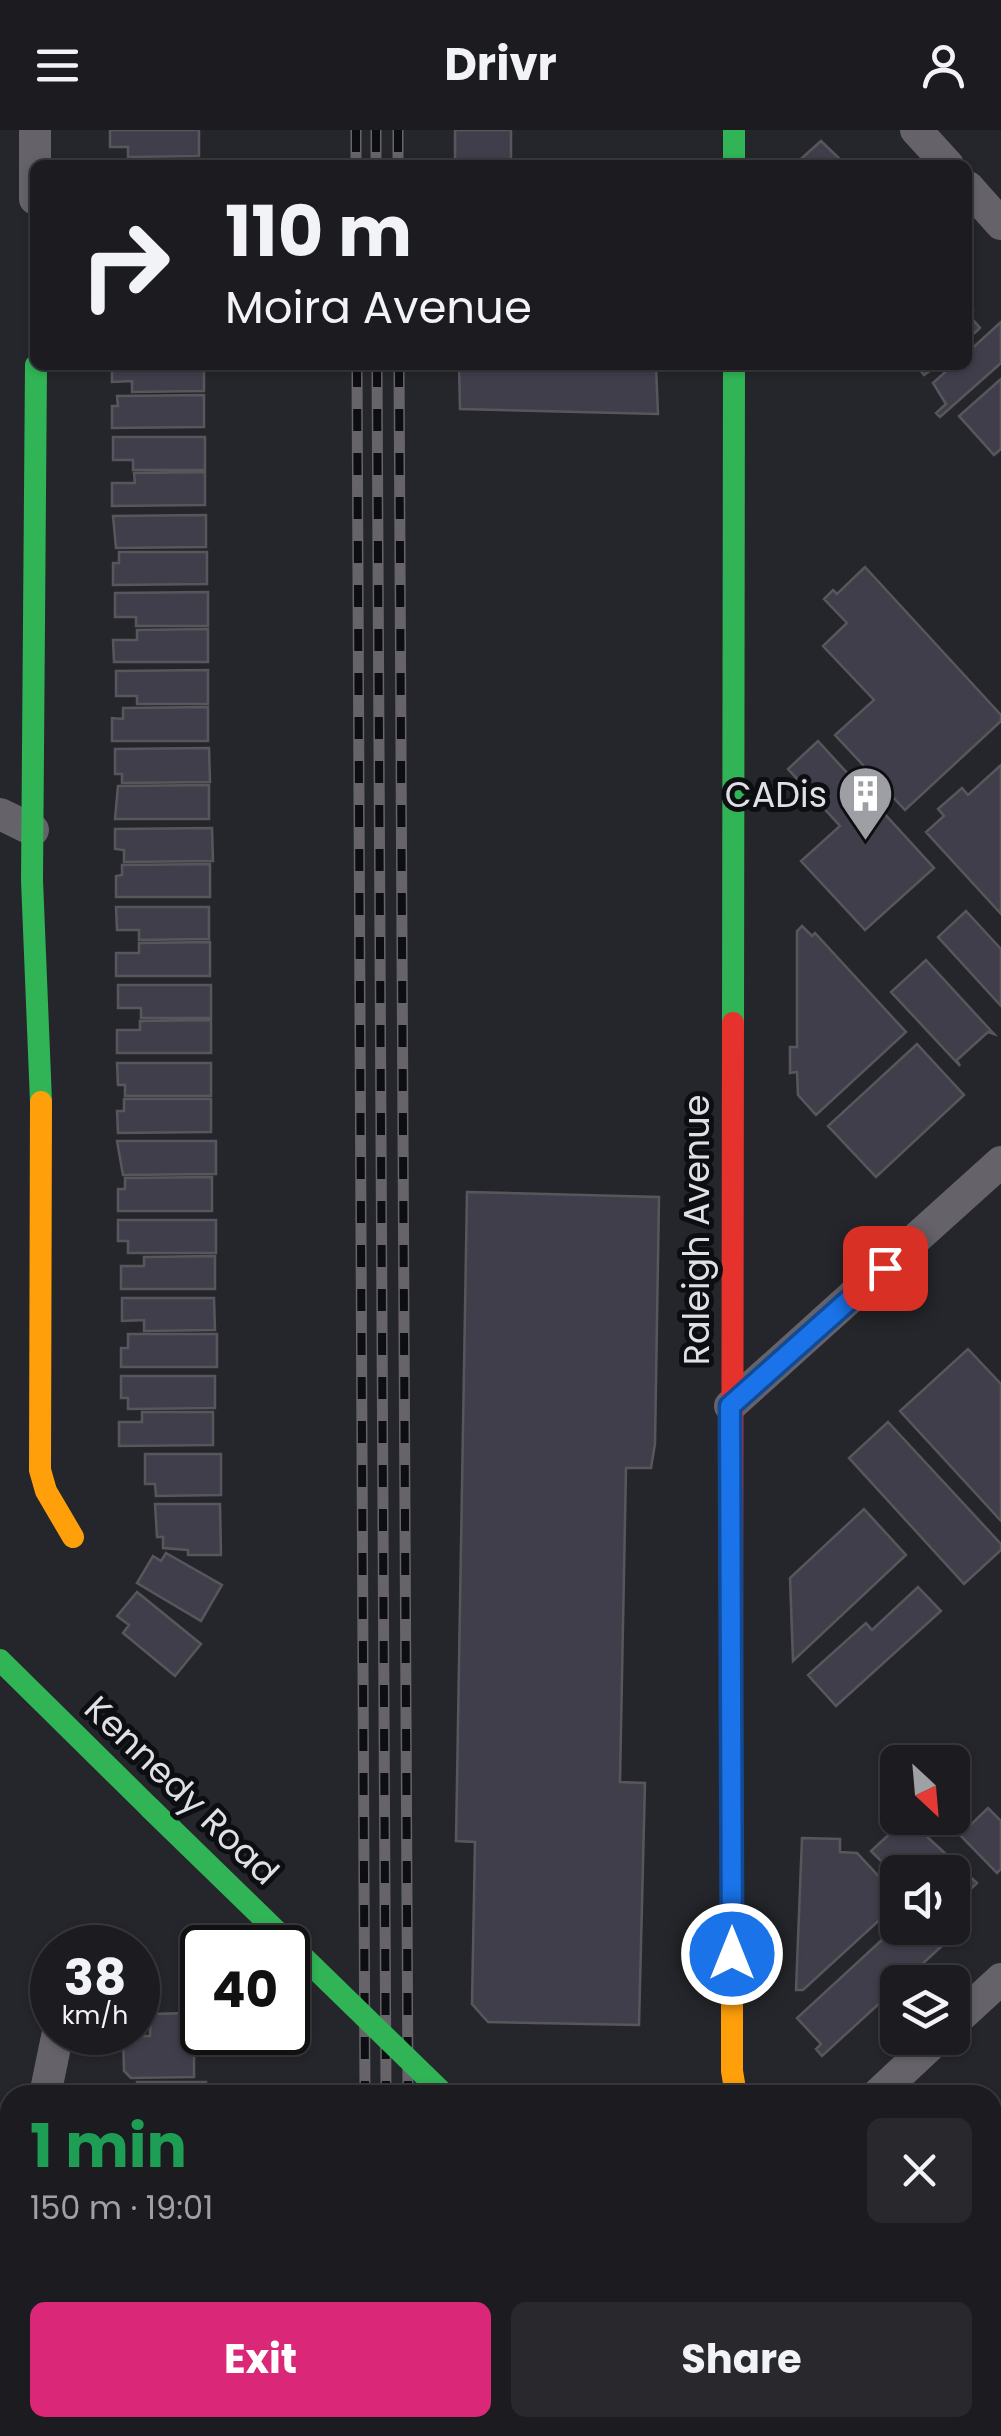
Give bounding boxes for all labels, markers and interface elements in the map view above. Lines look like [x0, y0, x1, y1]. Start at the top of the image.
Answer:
text: Drivr [444, 33, 557, 96]
icon: menu [30, 38, 85, 93]
icon: person [916, 38, 971, 93]
text: 110 m [225, 182, 412, 281]
icon: right [60, 200, 190, 330]
text: Moira Avenue [225, 276, 532, 339]
building icon: CADis [836, 764, 896, 843]
place label: CADis [725, 770, 827, 819]
street label: Raleigh Avenue [672, 1095, 721, 1365]
pin [843, 1226, 928, 1311]
icon: arrive [858, 1241, 913, 1296]
street label: Kennedy Road [74, 1685, 290, 1895]
north arrow [880, 1745, 970, 1835]
map controls [880, 1745, 970, 2055]
button: sound [880, 1855, 970, 1945]
position arrow [680, 1902, 784, 2006]
speed limit sign: 40 [180, 1925, 310, 2055]
text: 38 [64, 1942, 126, 2013]
button: layers [880, 1965, 970, 2055]
text: km/h [62, 1998, 128, 2033]
text: 1 min [30, 2104, 187, 2188]
button: close [867, 2118, 972, 2223]
text: 150 m · 19:01 [30, 2185, 213, 2230]
button: Exit [30, 2302, 491, 2417]
button: Share [511, 2302, 972, 2417]

